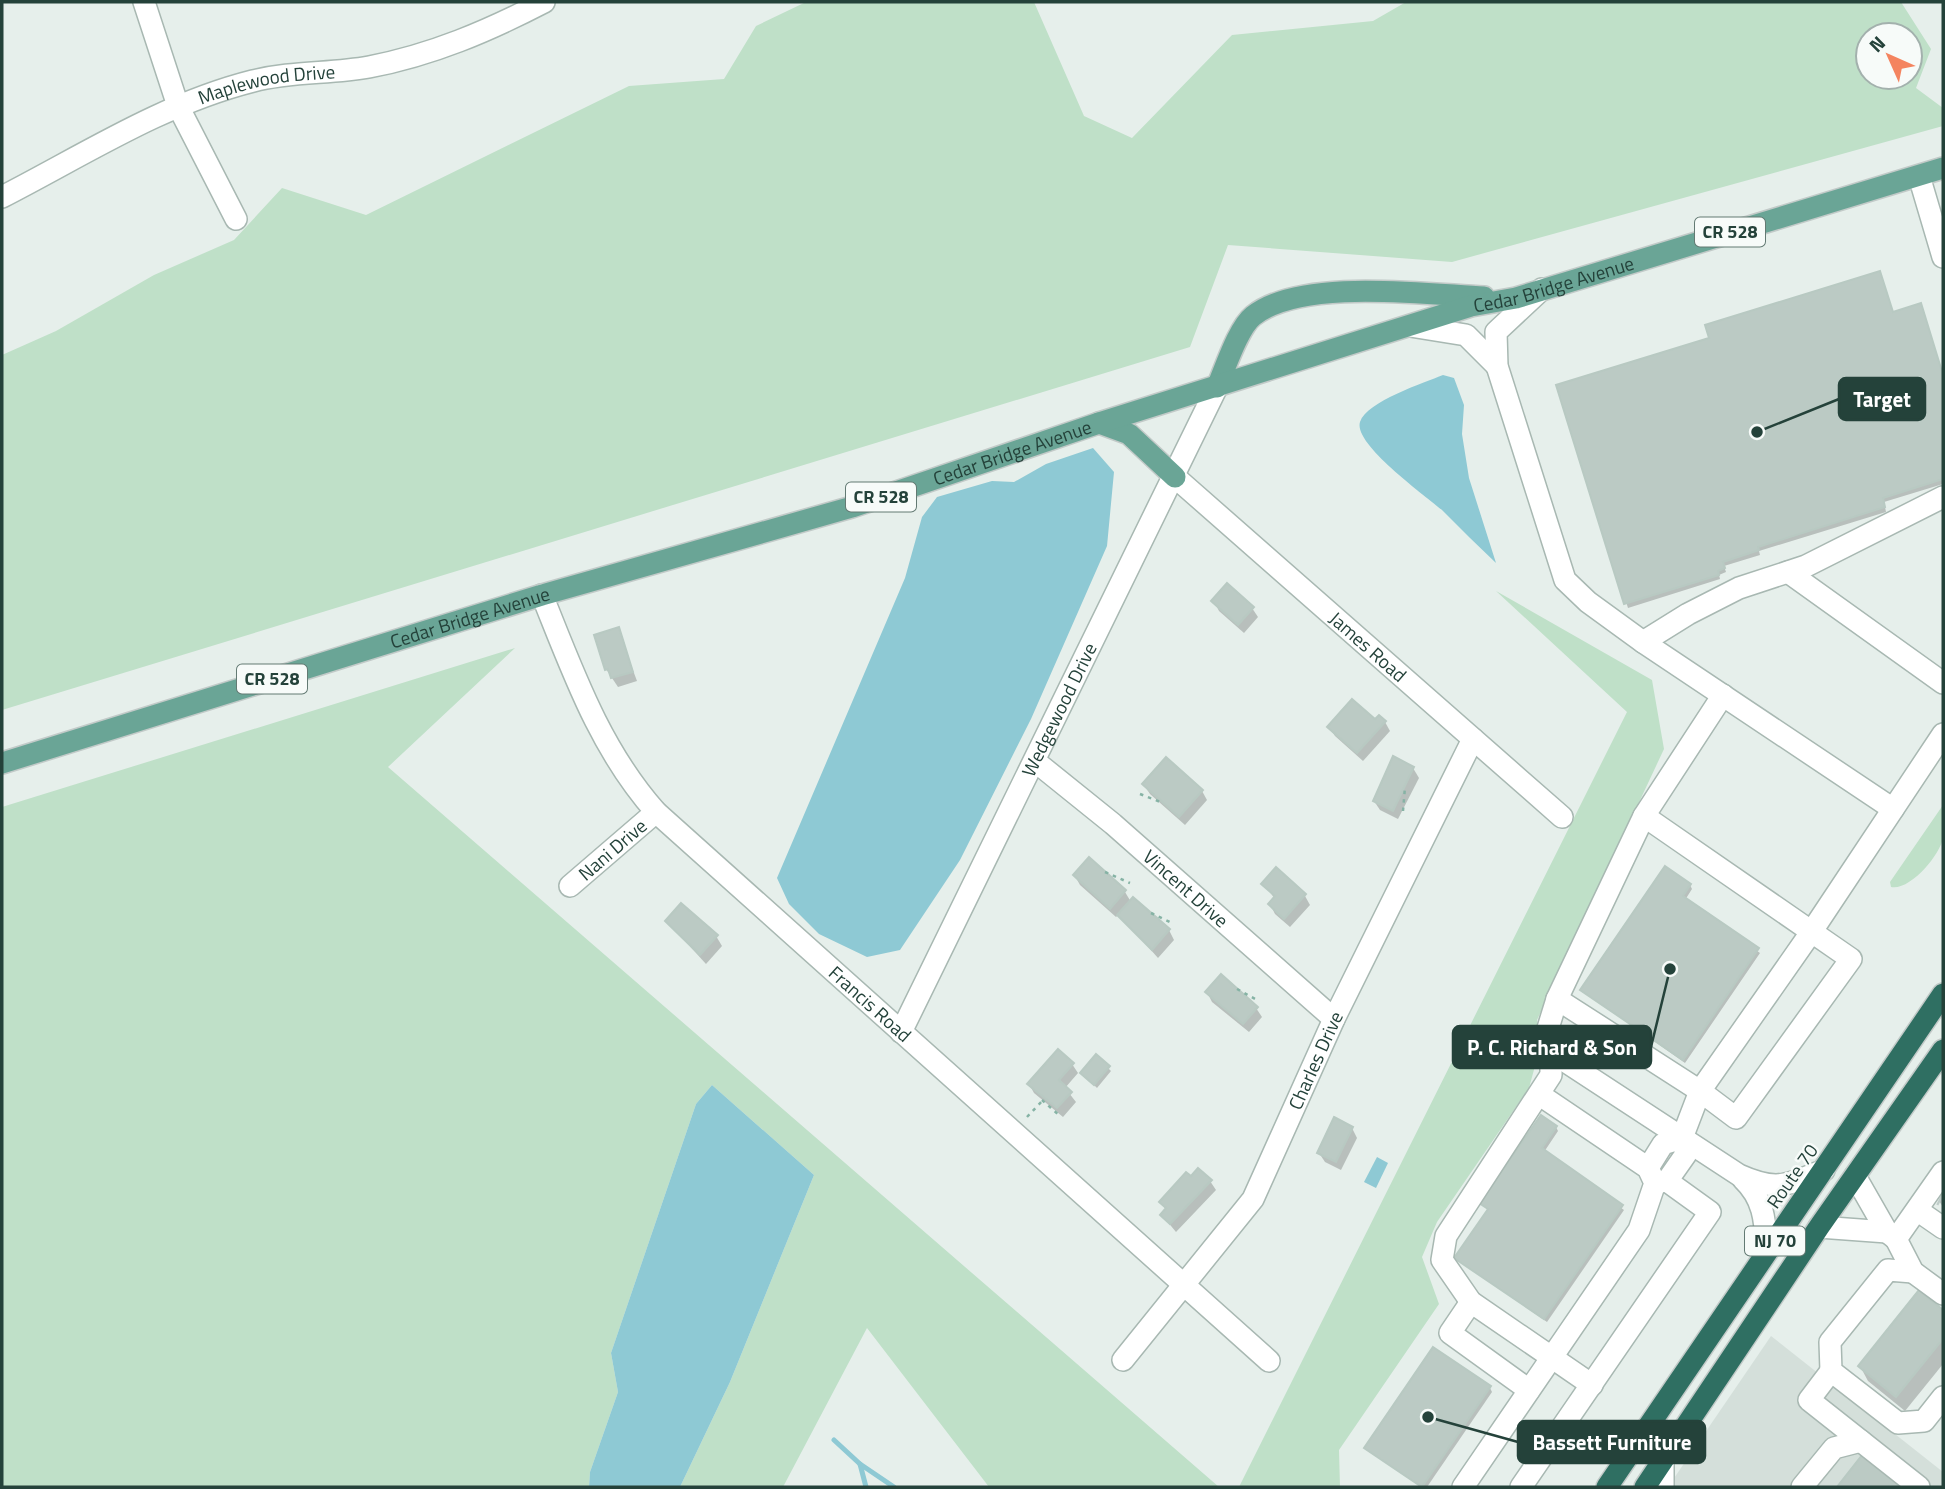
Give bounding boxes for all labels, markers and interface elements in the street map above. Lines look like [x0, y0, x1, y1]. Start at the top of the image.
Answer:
north arrow [1854, 21, 1924, 91]
text: N [1862, 29, 1892, 59]
street label: Maplewood Drive [193, 56, 336, 111]
road number: CR 528 [1695, 218, 1765, 246]
street label: Cedar Bridge Avenue [1471, 248, 1637, 319]
callout: Target [1839, 378, 1925, 420]
text: Target [1853, 383, 1911, 415]
street label: Cedar Bridge Avenue [929, 412, 1095, 492]
road number: CR 528 [846, 482, 916, 512]
street label: Cedar Bridge Avenue [386, 579, 553, 655]
street label: James Road [1323, 604, 1414, 688]
street label: Wedgewood Drive [1013, 638, 1104, 781]
road number: CR 528 [237, 664, 307, 694]
street label: Nani Drive [571, 811, 653, 887]
street label: Vincent Drive [1137, 842, 1235, 934]
street label: Francis Road [823, 958, 918, 1048]
street label: Charles Drive [1280, 1006, 1350, 1114]
callout: P. C. Richard & Son [1453, 1026, 1651, 1068]
text: P. C. Richard & Son [1467, 1031, 1637, 1063]
street label: Route 70 [1759, 1137, 1825, 1214]
road number: NJ 70 [1745, 1226, 1805, 1256]
callout: Bassett Furniture [1518, 1421, 1705, 1463]
text: Bassett Furniture [1532, 1426, 1692, 1458]

